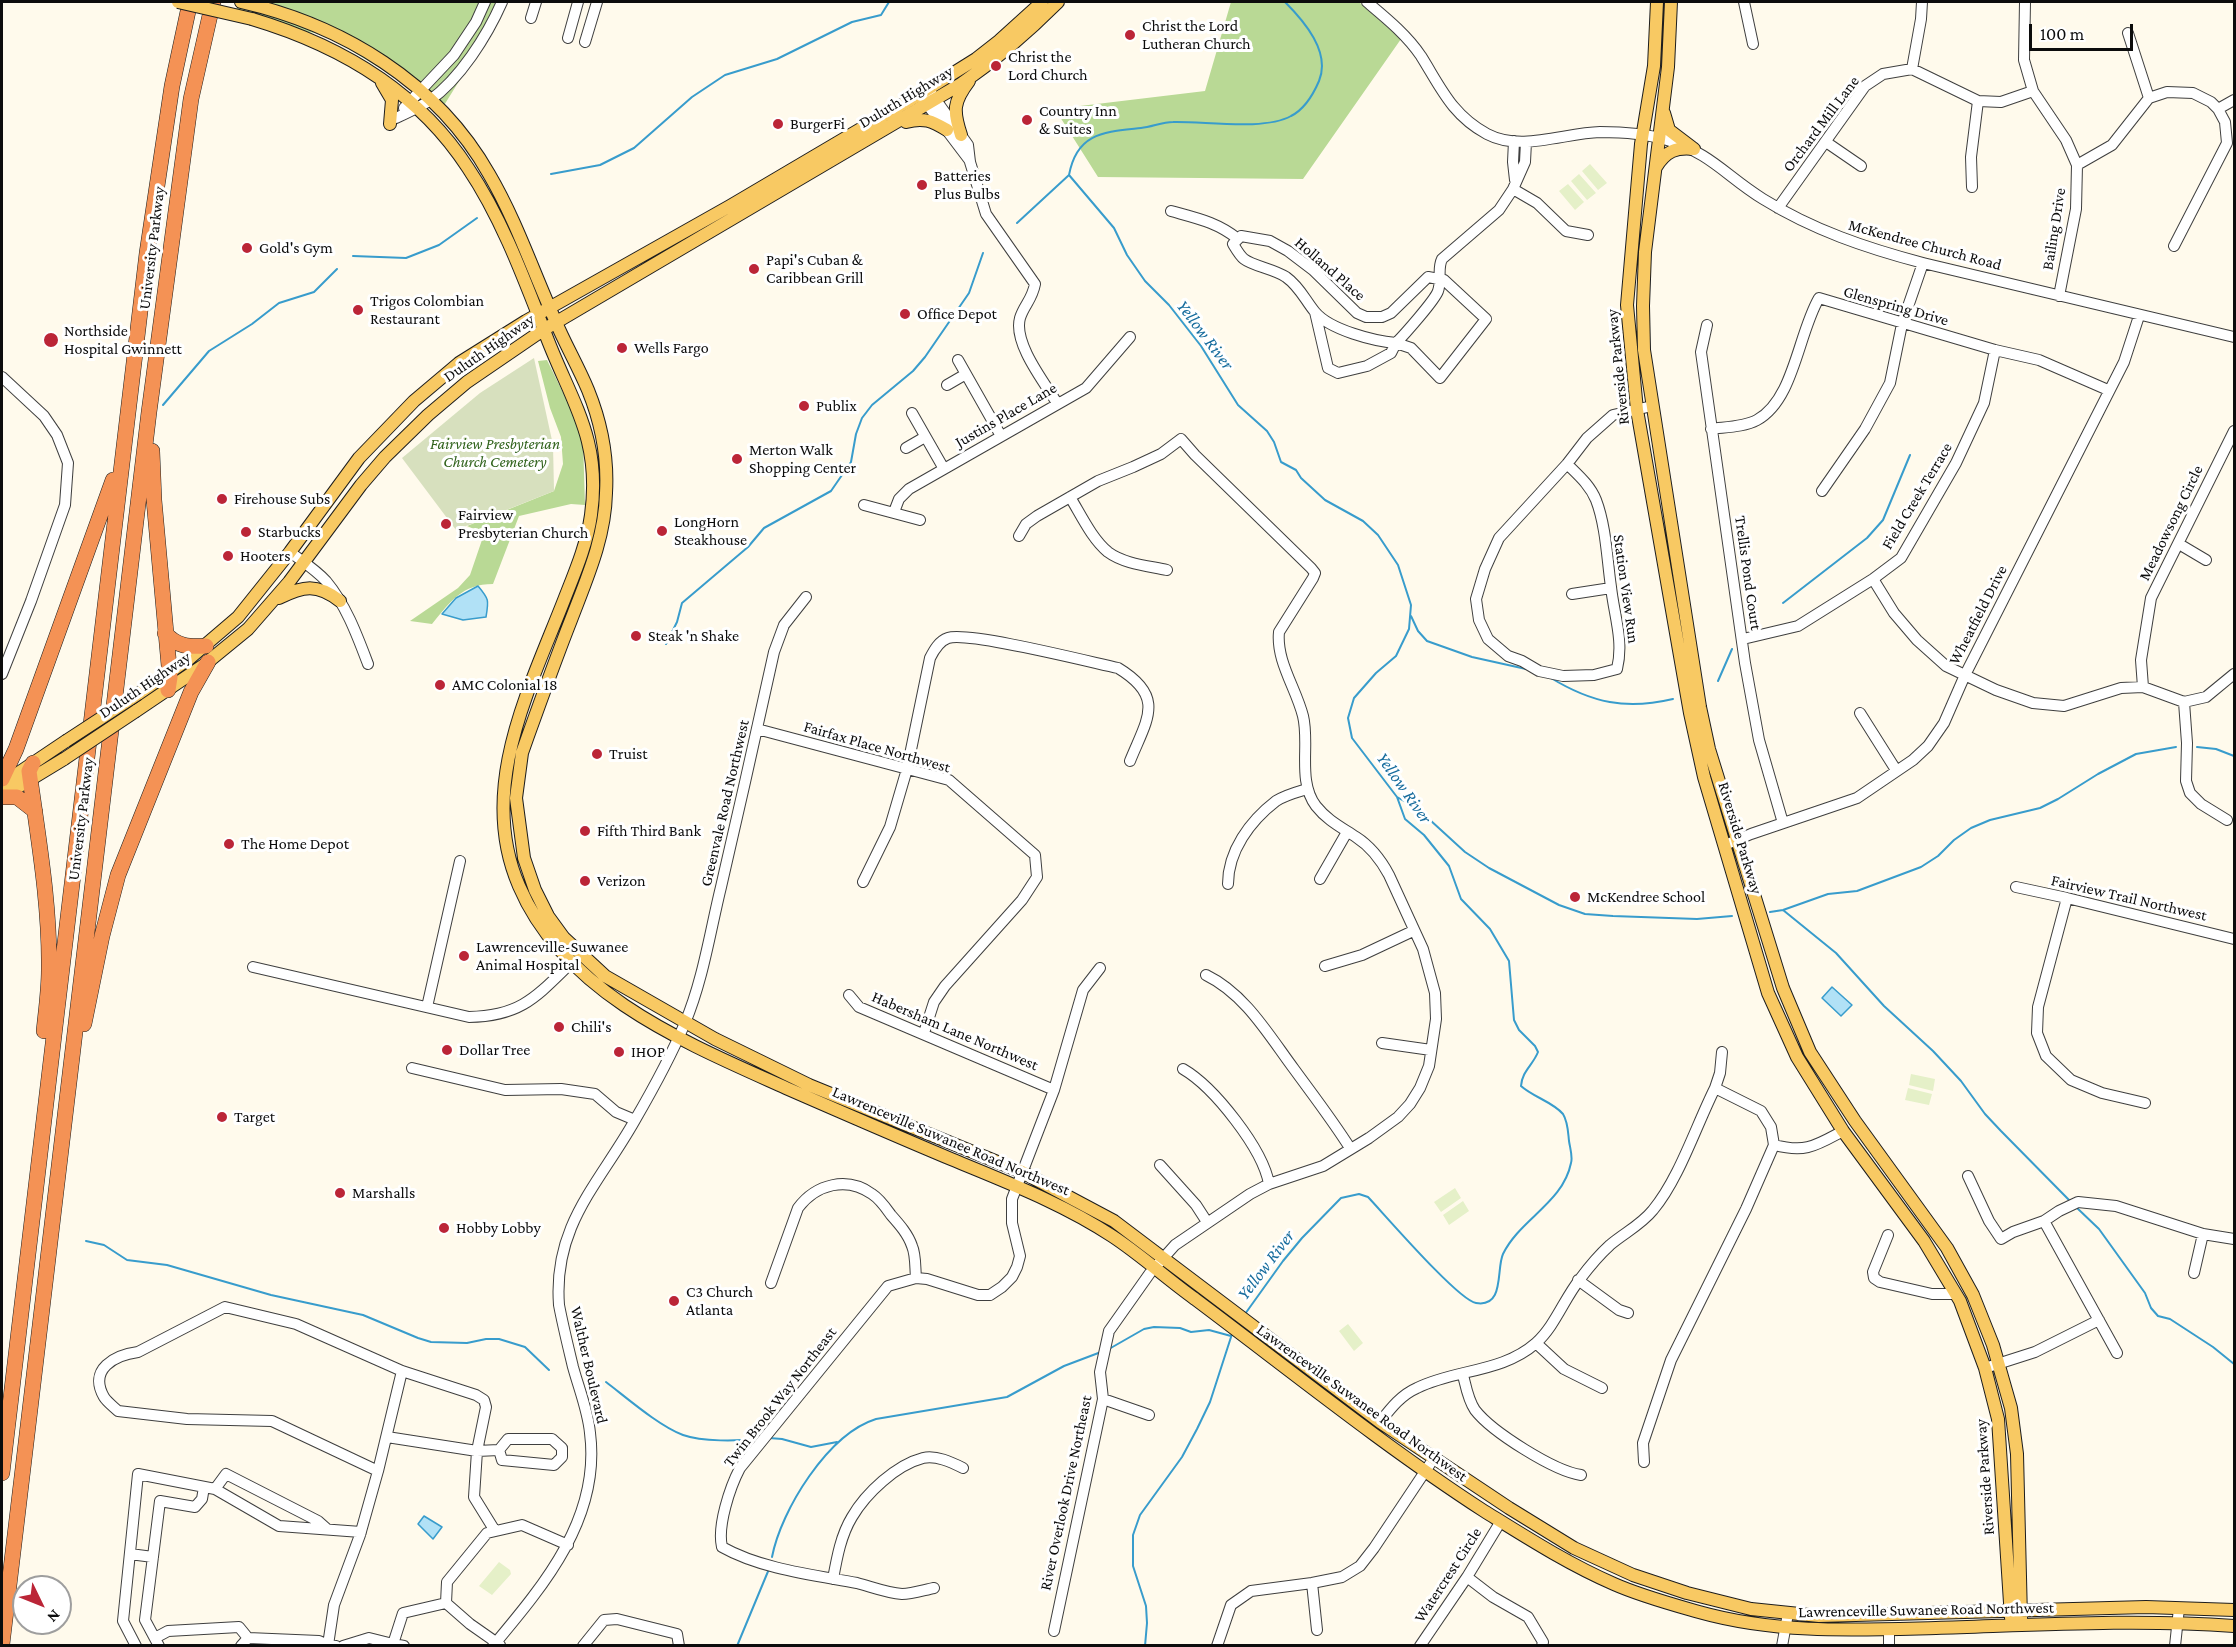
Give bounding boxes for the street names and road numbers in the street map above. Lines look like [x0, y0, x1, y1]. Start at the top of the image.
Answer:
street label: Duluth Highway [856, 61, 956, 133]
street label: Orchard Mill Lane [1779, 72, 1863, 176]
street label: University Parkway [135, 186, 169, 310]
street label: Bailing Drive [2038, 187, 2070, 271]
street label: McKendree Church Road [1846, 215, 2004, 275]
street label: Holland Place [1291, 233, 1369, 305]
street label: Glenspring Drive [1841, 282, 1951, 330]
street label: Riverside Parkway [1602, 308, 1634, 426]
street label: Duluth Highway [440, 310, 538, 386]
street label: Justins Place Lane [952, 378, 1060, 452]
street label: Field Creek Terrace [1878, 439, 1956, 553]
street label: Meadowsong Circle [2135, 462, 2207, 584]
street label: Trellis Pond Court [1730, 515, 1766, 631]
street label: Station View Run [1609, 533, 1643, 645]
street label: Wheatfield Drive [1945, 562, 2011, 668]
street label: Duluth Highway [96, 647, 194, 723]
street label: Fairfax Place Northwest [801, 717, 953, 777]
street label: Greenvale Road Northwest [696, 718, 754, 888]
street label: University Parkway [64, 757, 98, 881]
street label: Riverside Parkway [1714, 780, 1766, 896]
street label: Fairview Trail Northwest [2049, 871, 2209, 925]
street label: Habersham Lane Northwest [869, 987, 1041, 1075]
street label: Lawrenceville Suwanee Road Northwest [829, 1082, 1073, 1200]
street label: Walther Boulevard [566, 1304, 612, 1426]
street label: Lawrenceville Suwanee Road Northwest [1253, 1320, 1471, 1486]
street label: Twin Brook Way Northeast [719, 1323, 841, 1471]
street label: River Overlook Drive Northeast [1036, 1394, 1096, 1592]
street label: Riverside Parkway [1971, 1418, 1999, 1536]
street label: Watercrest Circle [1410, 1524, 1486, 1626]
street label: Lawrenceville Suwanee Road Northwest [1798, 1598, 2054, 1622]

